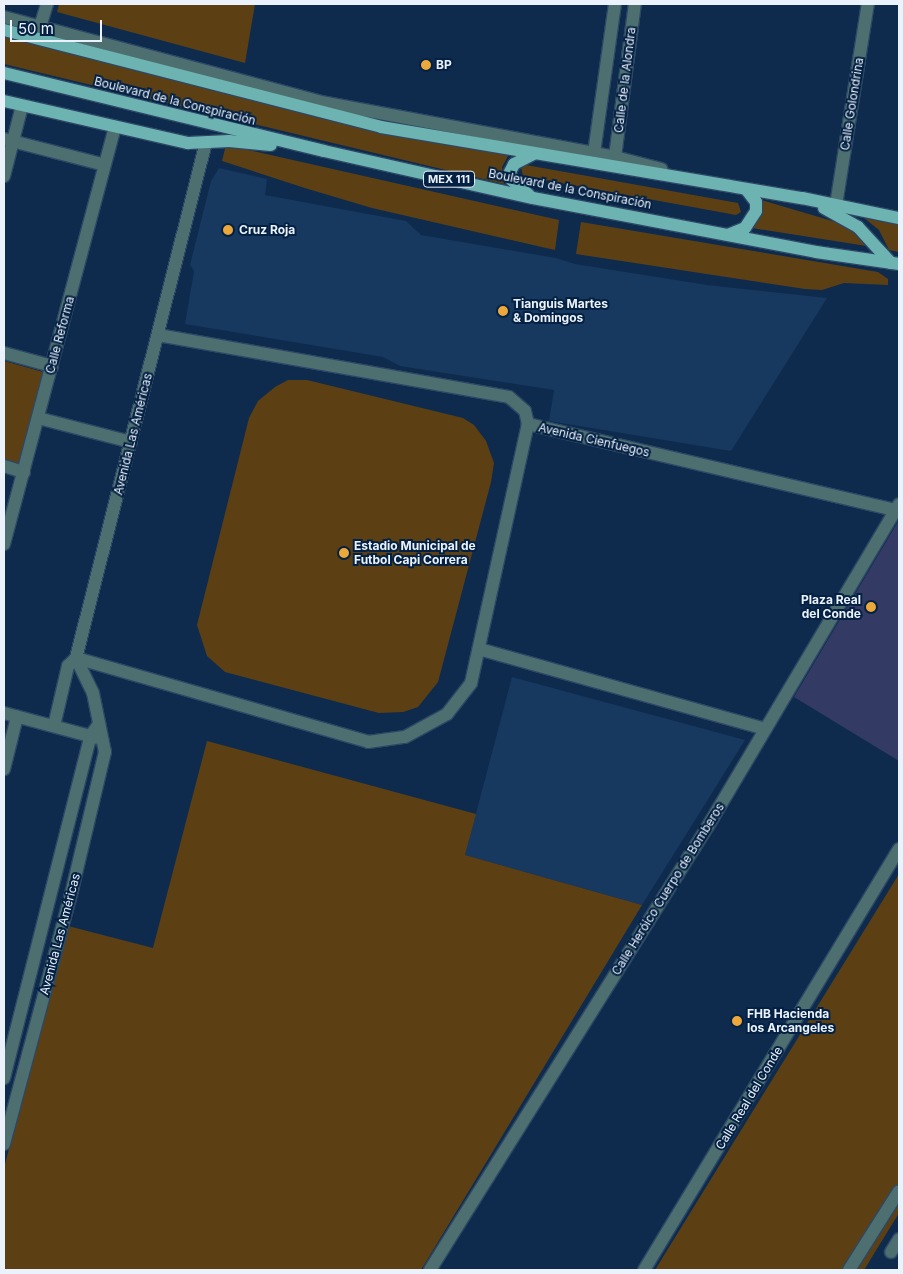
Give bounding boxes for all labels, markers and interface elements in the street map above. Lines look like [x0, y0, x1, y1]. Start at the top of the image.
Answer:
scale bar [12, 10, 105, 42]
text: 50 m [18, 19, 54, 38]
street label: Calle de la Alondra [611, 26, 639, 134]
street label: Calle Golondrina [838, 57, 866, 151]
place label: BP [436, 58, 452, 72]
marker: BP [420, 59, 432, 71]
street label: Boulevard de la Conspiración [93, 74, 257, 128]
street label: Boulevard de la Conspiración [487, 166, 653, 212]
road number: MEX 111 [423, 170, 475, 188]
marker: Cruz Roja [221, 223, 235, 237]
place label: Cruz Roja [239, 223, 295, 237]
street label: Calle Reforma [43, 295, 77, 375]
place label: Tianguis Martes & Domingos [513, 297, 608, 325]
marker: Tianguis Martes & Domingos [497, 305, 509, 317]
street label: Avenida Las Américas [111, 372, 155, 496]
street label: Avenida Cienfuegos [537, 420, 651, 460]
place label: Estadio Municipal de Futbol Capi Correra [354, 539, 476, 567]
marker: Estadio Municipal de Futbol Capi Correra [338, 547, 350, 559]
place label: Plaza Real del Conde [801, 593, 861, 621]
marker: Plaza Real del Conde [865, 601, 877, 613]
street label: Calle Heróico Cuerpo de Bomberos [609, 800, 727, 978]
street label: Avenida Las Américas [37, 872, 83, 996]
place label: FHB Hacienda los Arcangeles [747, 1007, 834, 1035]
marker: FHB Hacienda los Arcangeles [731, 1015, 743, 1027]
street label: Calle Real del Conde [713, 1044, 785, 1152]

